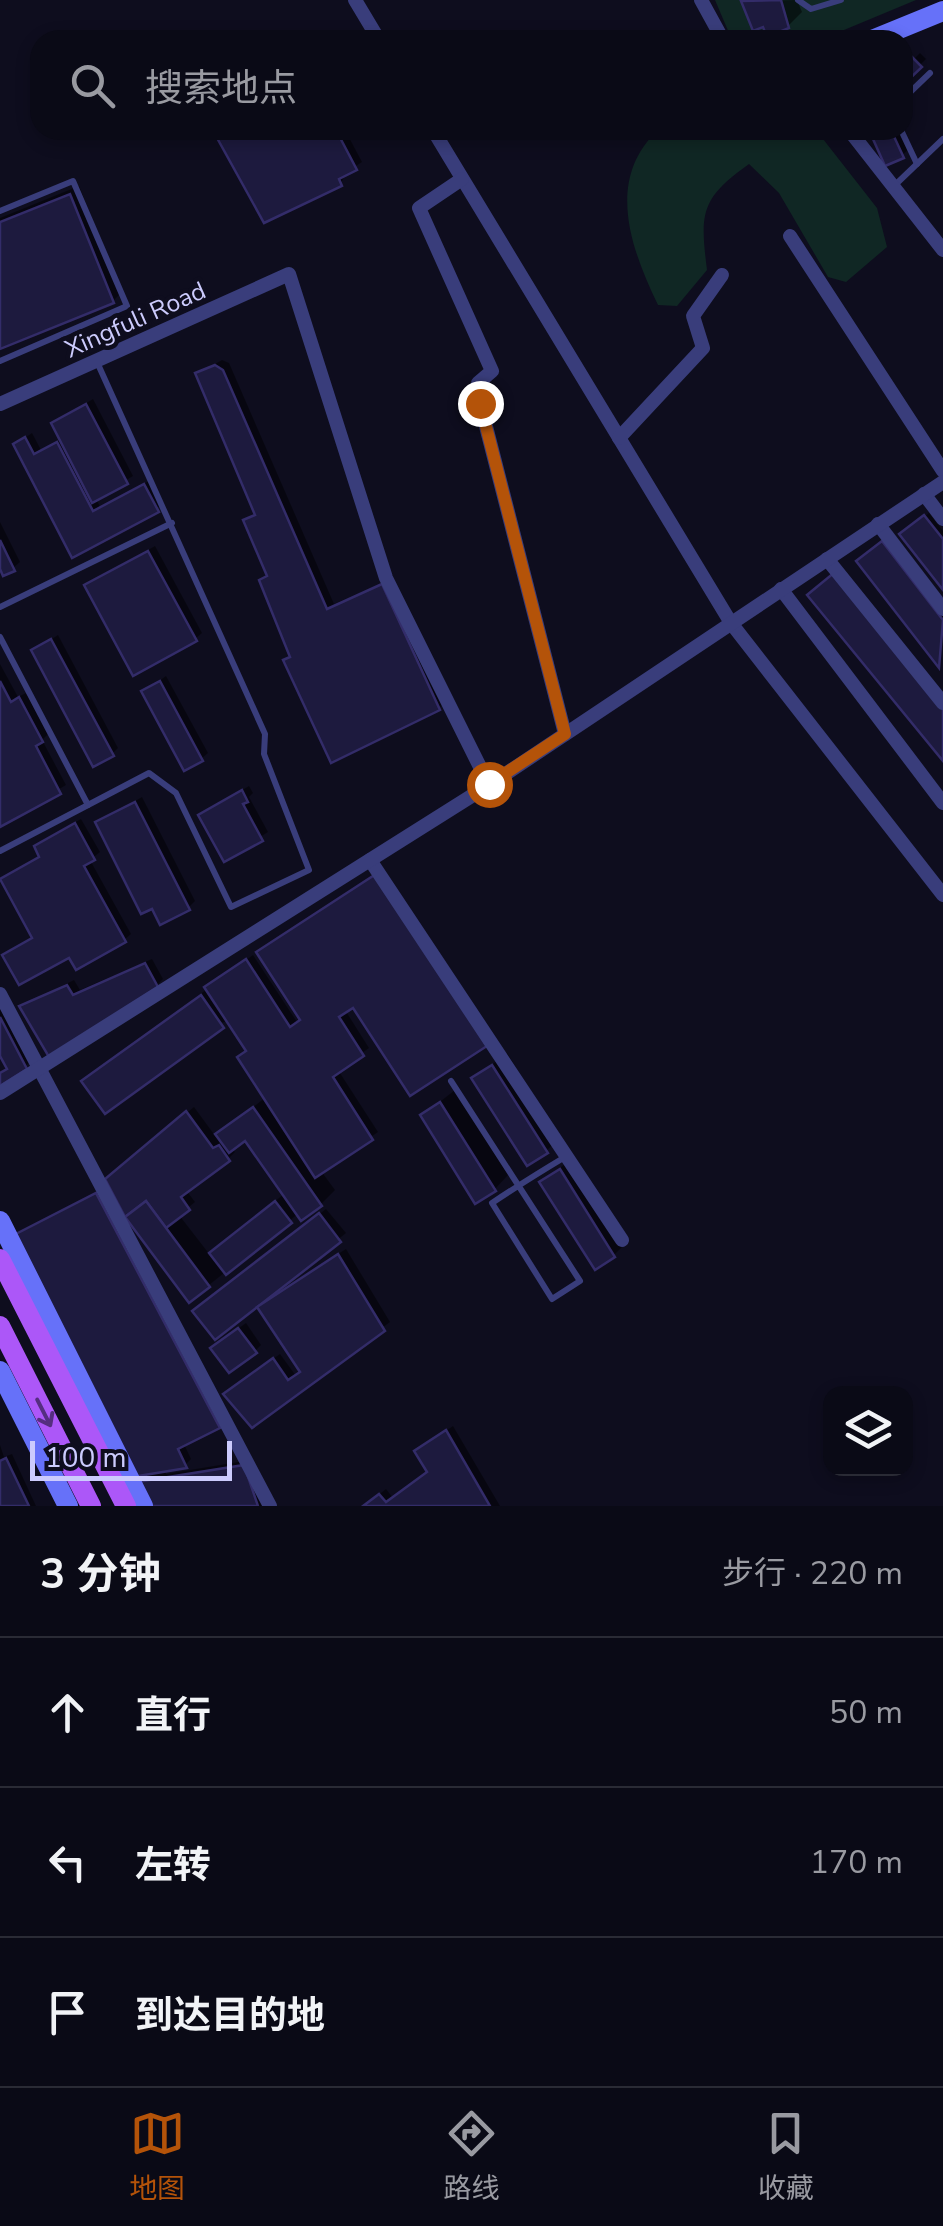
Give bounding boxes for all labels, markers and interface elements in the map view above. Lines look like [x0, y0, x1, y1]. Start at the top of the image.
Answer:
search box [30, 30, 913, 140]
icon: search [65, 58, 120, 113]
text: 搜索地点 [145, 63, 297, 114]
street label: Xingfuli Road [59, 274, 211, 366]
route end [458, 381, 504, 427]
route start [467, 762, 513, 808]
map controls [823, 1386, 913, 1476]
button: layers [823, 1386, 913, 1476]
one-way arrow [35, 1397, 54, 1427]
scale bar [30, 1436, 232, 1480]
text: 100 m [45, 1439, 127, 1477]
text: 3 分钟 [40, 1546, 161, 1603]
text: 步行 · 220 m [722, 1552, 903, 1595]
icon: ahead [40, 1685, 95, 1740]
text: 直行 [135, 1690, 211, 1741]
text: 50 m [829, 1691, 903, 1734]
icon: left [40, 1835, 95, 1890]
text: 左转 [135, 1840, 211, 1891]
text: 170 m [810, 1841, 903, 1884]
icon: arrive [40, 1985, 95, 2040]
text: 到达目的地 [135, 1990, 325, 2041]
tab: 地图 [129, 2106, 185, 2208]
tab: 路线 [443, 2106, 500, 2208]
tab: 收藏 [758, 2106, 814, 2208]

